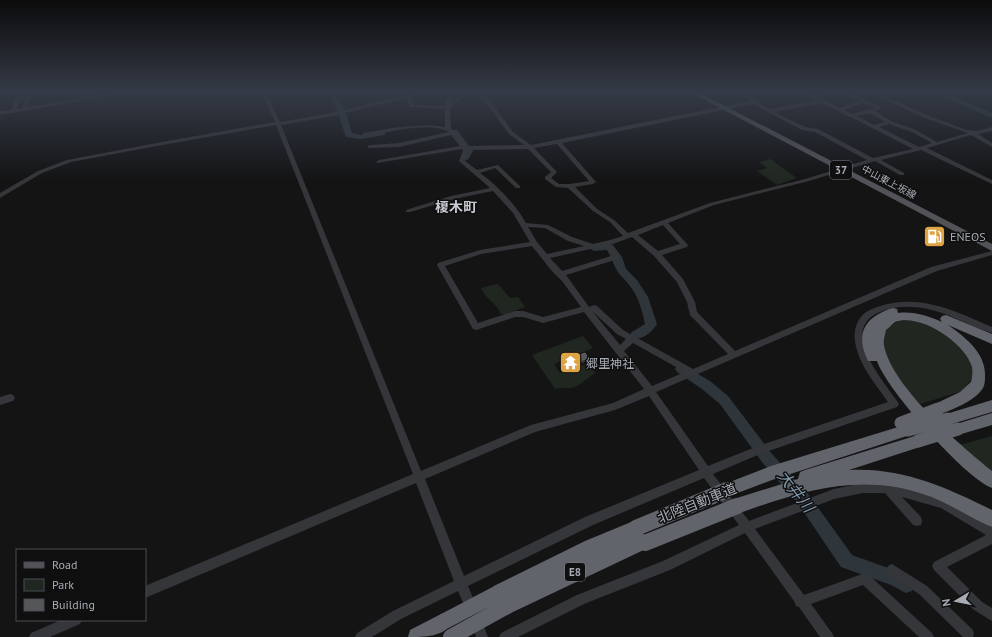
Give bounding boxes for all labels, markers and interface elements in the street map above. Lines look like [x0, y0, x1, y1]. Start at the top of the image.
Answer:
road number: 37 [830, 161, 852, 179]
street label: 中山東上坂線 [859, 162, 919, 202]
district label: 榎木町 [435, 198, 477, 216]
fuel station icon: ENEOS [921, 223, 947, 249]
place label: ENEOS [950, 229, 986, 244]
temple icon: 郷里神社 [558, 350, 584, 376]
place label: 郷里神社 [586, 356, 634, 371]
water label: 大井川 [773, 466, 820, 518]
street label: 北陸自動車道 [655, 479, 739, 527]
legend [16, 549, 146, 621]
text: Road [52, 557, 77, 572]
road number: E8 [565, 563, 585, 581]
text: Park [52, 577, 74, 592]
north arrow [936, 581, 976, 621]
text: Building [52, 597, 95, 612]
text: N [939, 598, 954, 608]

